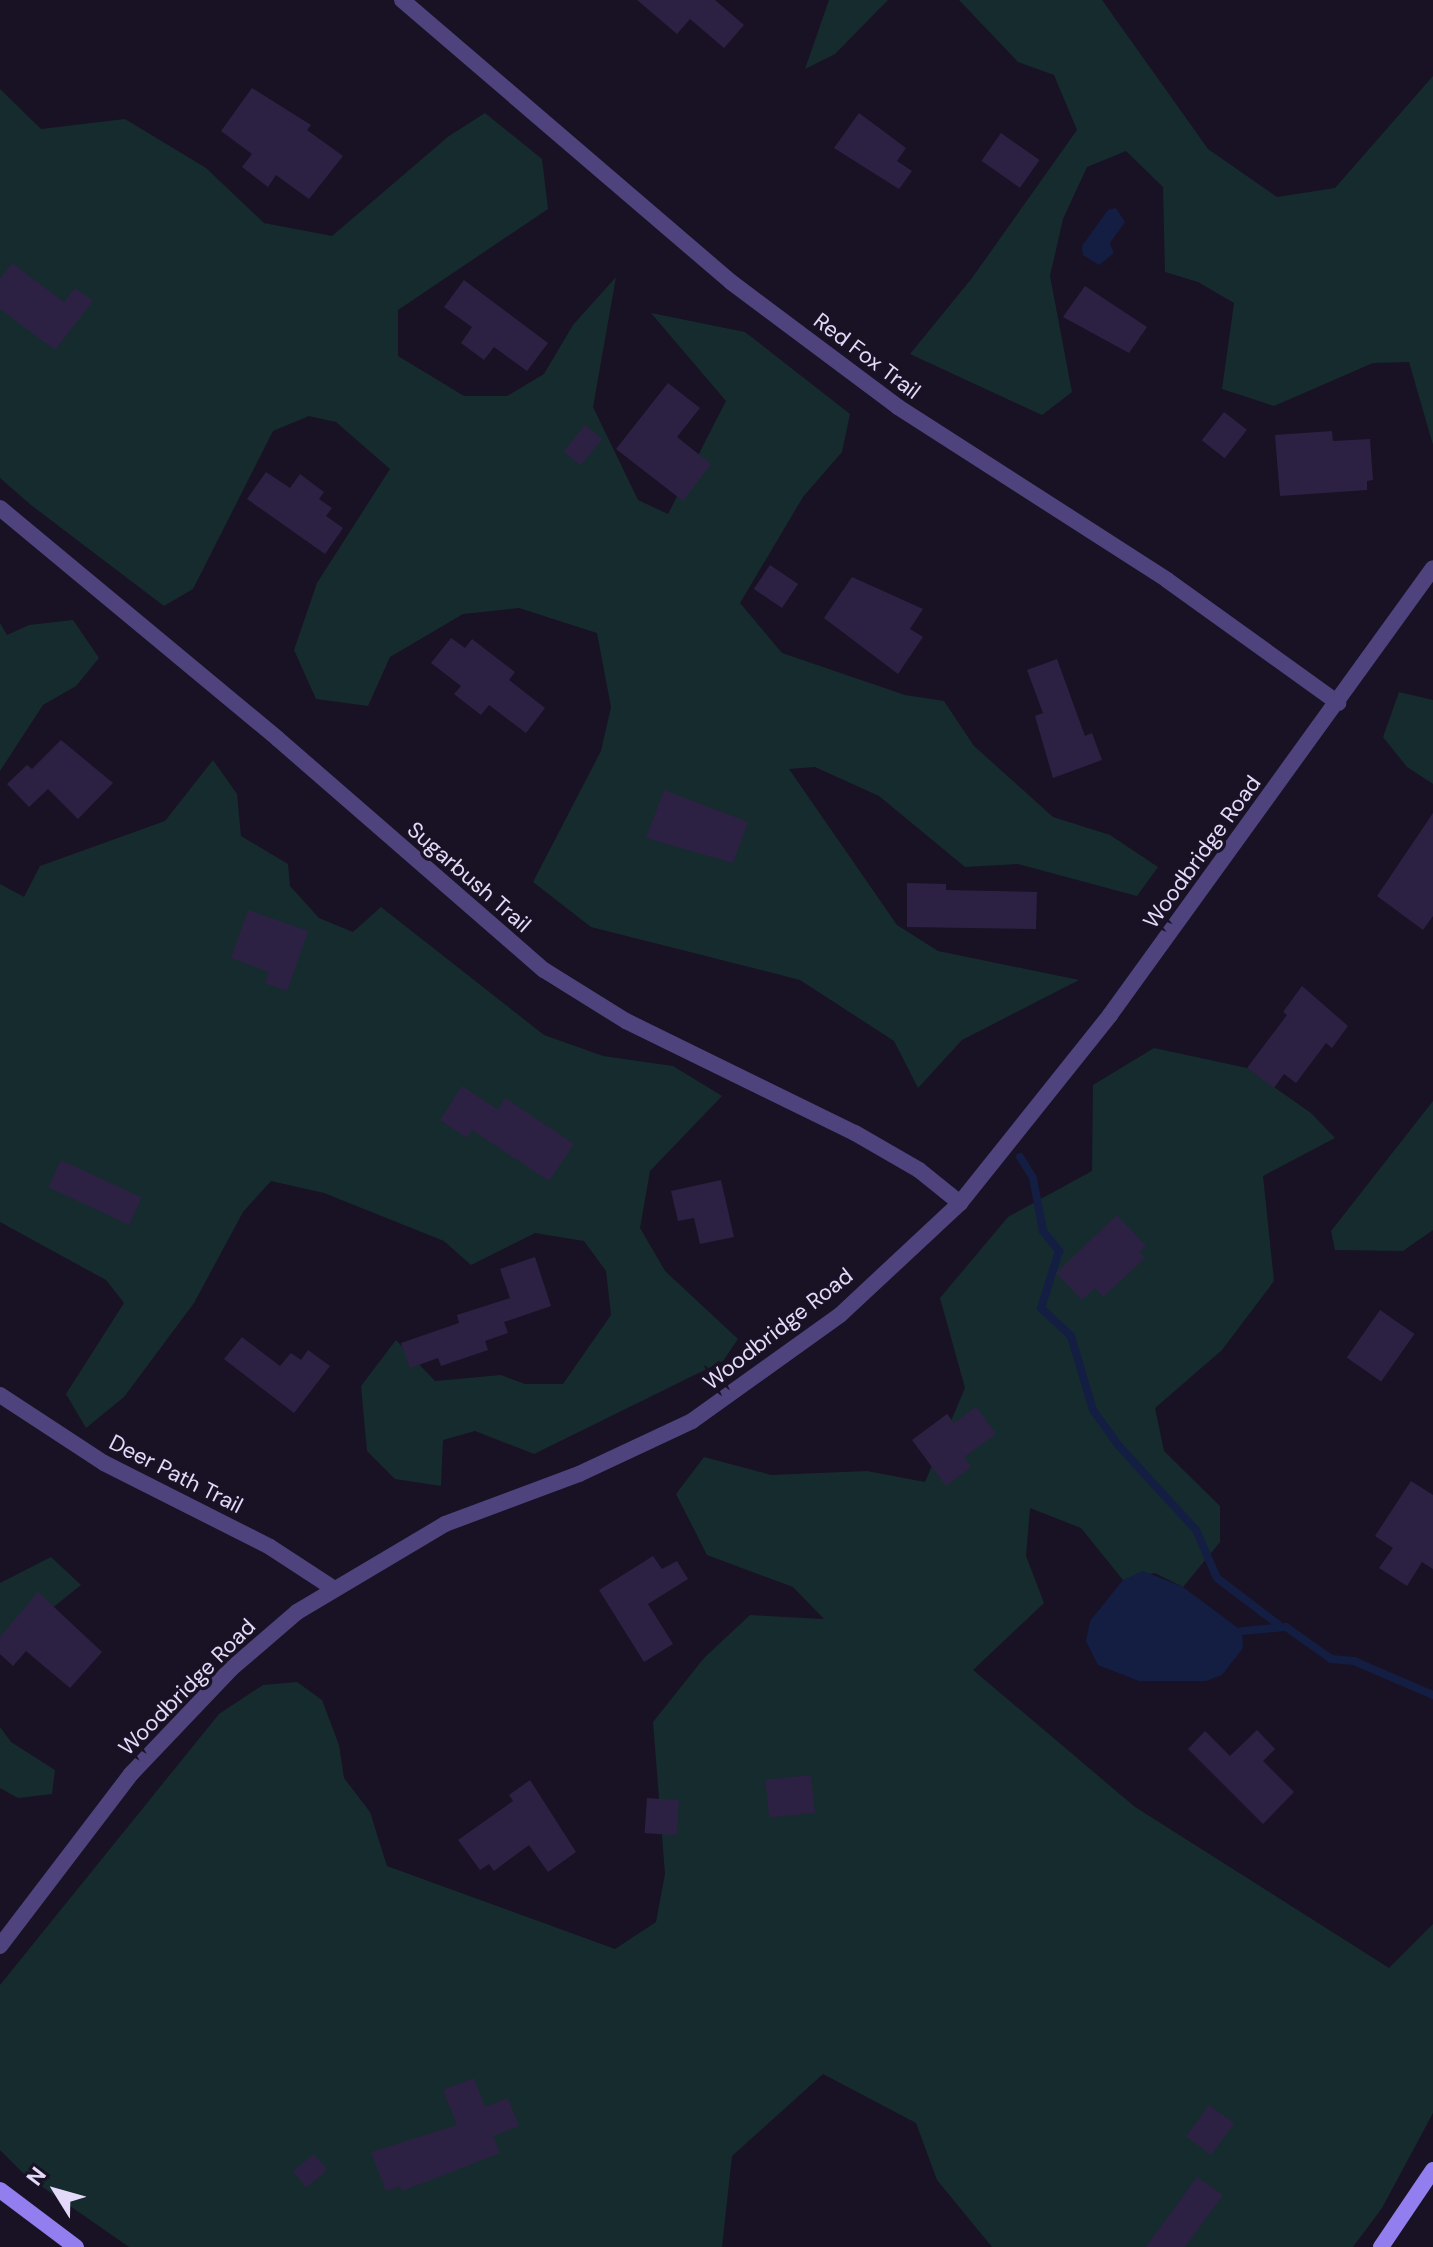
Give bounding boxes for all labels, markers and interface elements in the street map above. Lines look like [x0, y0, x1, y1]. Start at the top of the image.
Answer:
street label: Red Fox Trail [809, 307, 925, 405]
street label: Woodbridge Road [1138, 770, 1266, 934]
street label: Sugarbush Trail [402, 816, 536, 938]
street label: Woodbridge Road [698, 1262, 858, 1396]
street label: Deer Path Trail [105, 1429, 247, 1519]
street label: Woodbridge Road [113, 1613, 261, 1761]
north arrow [16, 2151, 96, 2231]
text: N [20, 2161, 53, 2191]

